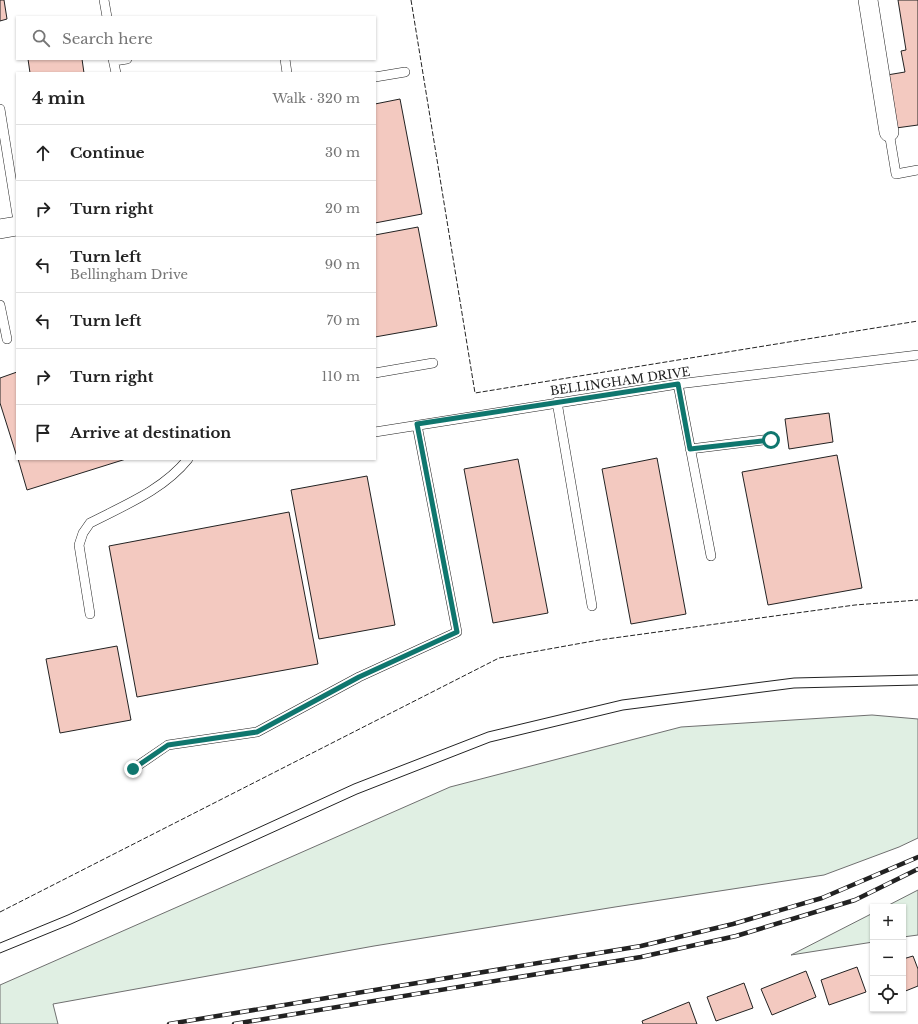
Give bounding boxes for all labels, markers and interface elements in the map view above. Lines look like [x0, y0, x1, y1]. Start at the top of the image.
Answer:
search box [16, 16, 376, 60]
icon: search [30, 27, 52, 49]
text: Search here [62, 29, 153, 48]
text: 4 min [32, 88, 85, 109]
text: Walk · 320 m [272, 90, 360, 107]
icon: ahead [32, 142, 54, 164]
text: Continue [70, 143, 145, 162]
text: 30 m [325, 144, 360, 161]
icon: right [32, 198, 54, 220]
text: Turn right [70, 199, 153, 218]
text: 20 m [325, 200, 360, 217]
text: Turn left [70, 247, 141, 266]
icon: left [32, 254, 54, 276]
text: 90 m [325, 256, 360, 273]
text: Bellingham Drive [70, 266, 188, 283]
icon: left [32, 310, 54, 332]
text: Turn left [70, 311, 141, 330]
text: 70 m [327, 312, 360, 329]
street label: BELLINGHAM DRIVE [549, 364, 691, 398]
icon: right [32, 366, 54, 388]
text: Turn right [70, 367, 153, 386]
text: 110 m [321, 368, 360, 385]
icon: arrive [32, 422, 54, 444]
text: Arrive at destination [70, 423, 231, 442]
route start [762, 431, 780, 449]
route end [124, 760, 142, 778]
map controls [870, 904, 906, 1012]
button: + [870, 904, 906, 940]
button: − [870, 940, 906, 976]
button: locate [870, 976, 906, 1012]

